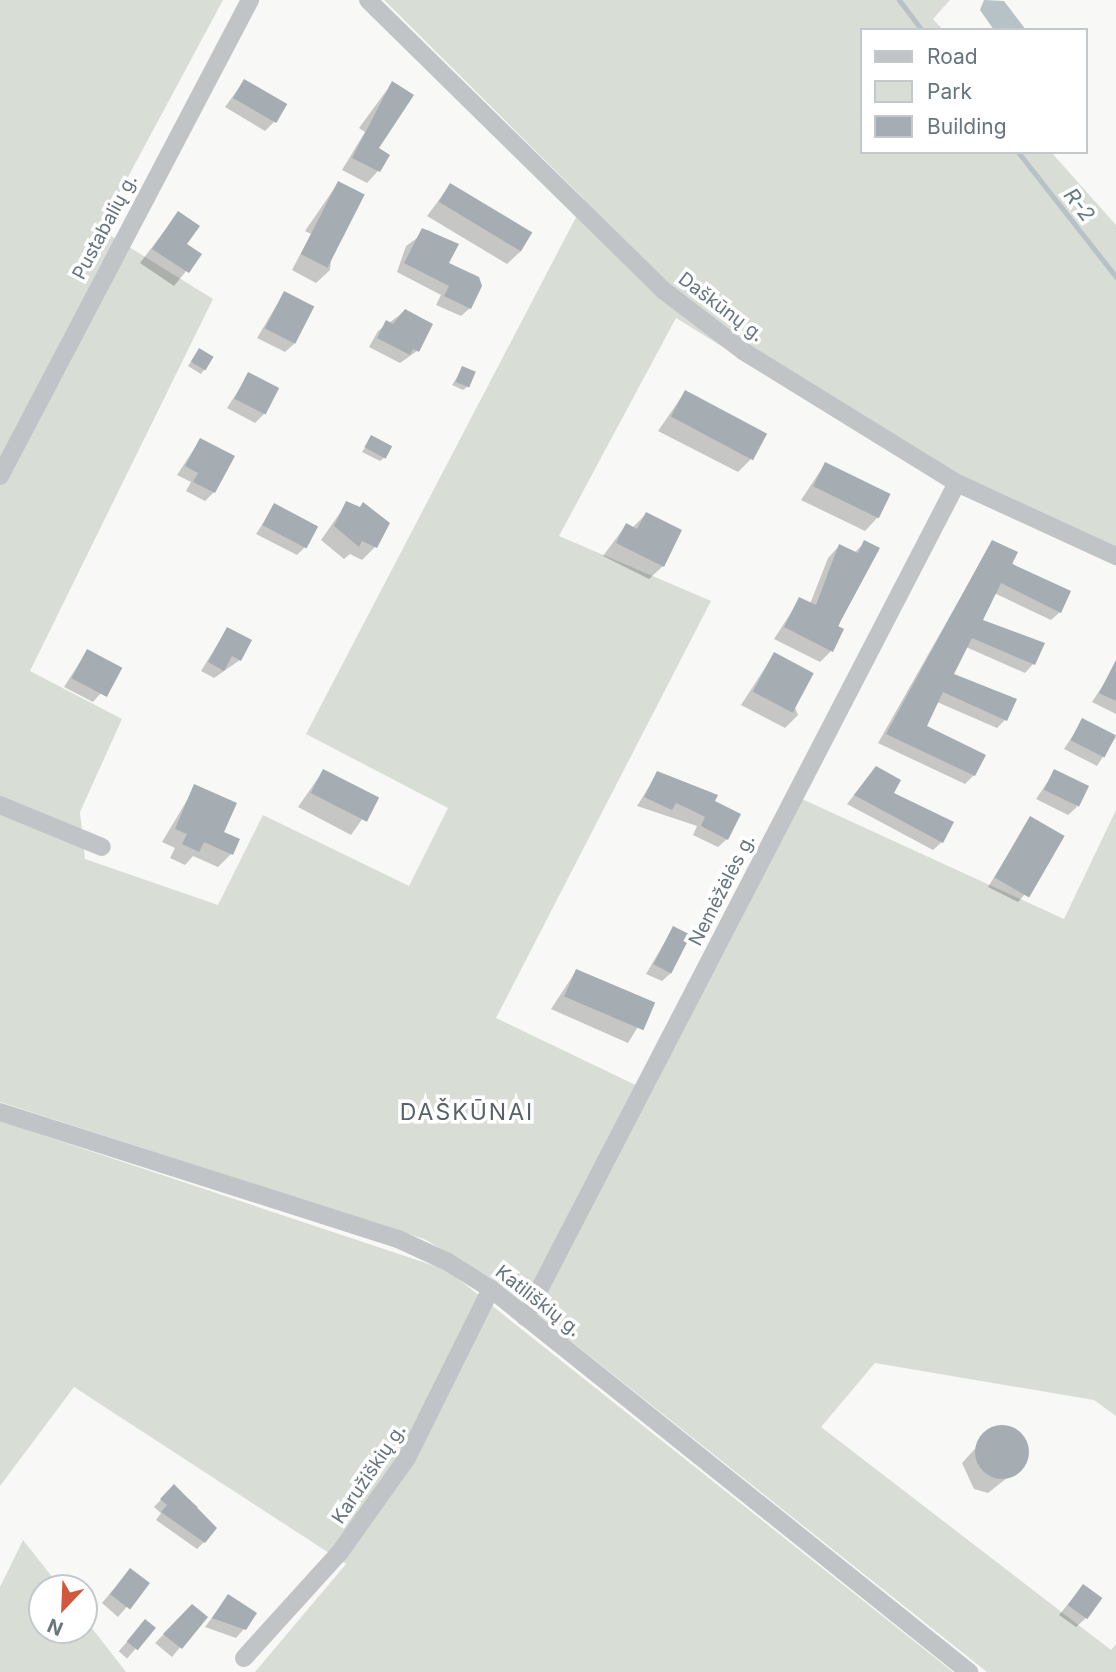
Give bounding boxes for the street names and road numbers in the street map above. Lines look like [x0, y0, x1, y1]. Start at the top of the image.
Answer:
street label: Pustabalių g. [68, 171, 142, 283]
street label: Daškūnų g. [674, 268, 768, 346]
street label: Nemėžėlės g. [684, 830, 760, 950]
street label: Katiliškių g. [491, 1261, 585, 1341]
street label: Karužiškių g. [327, 1420, 411, 1528]

